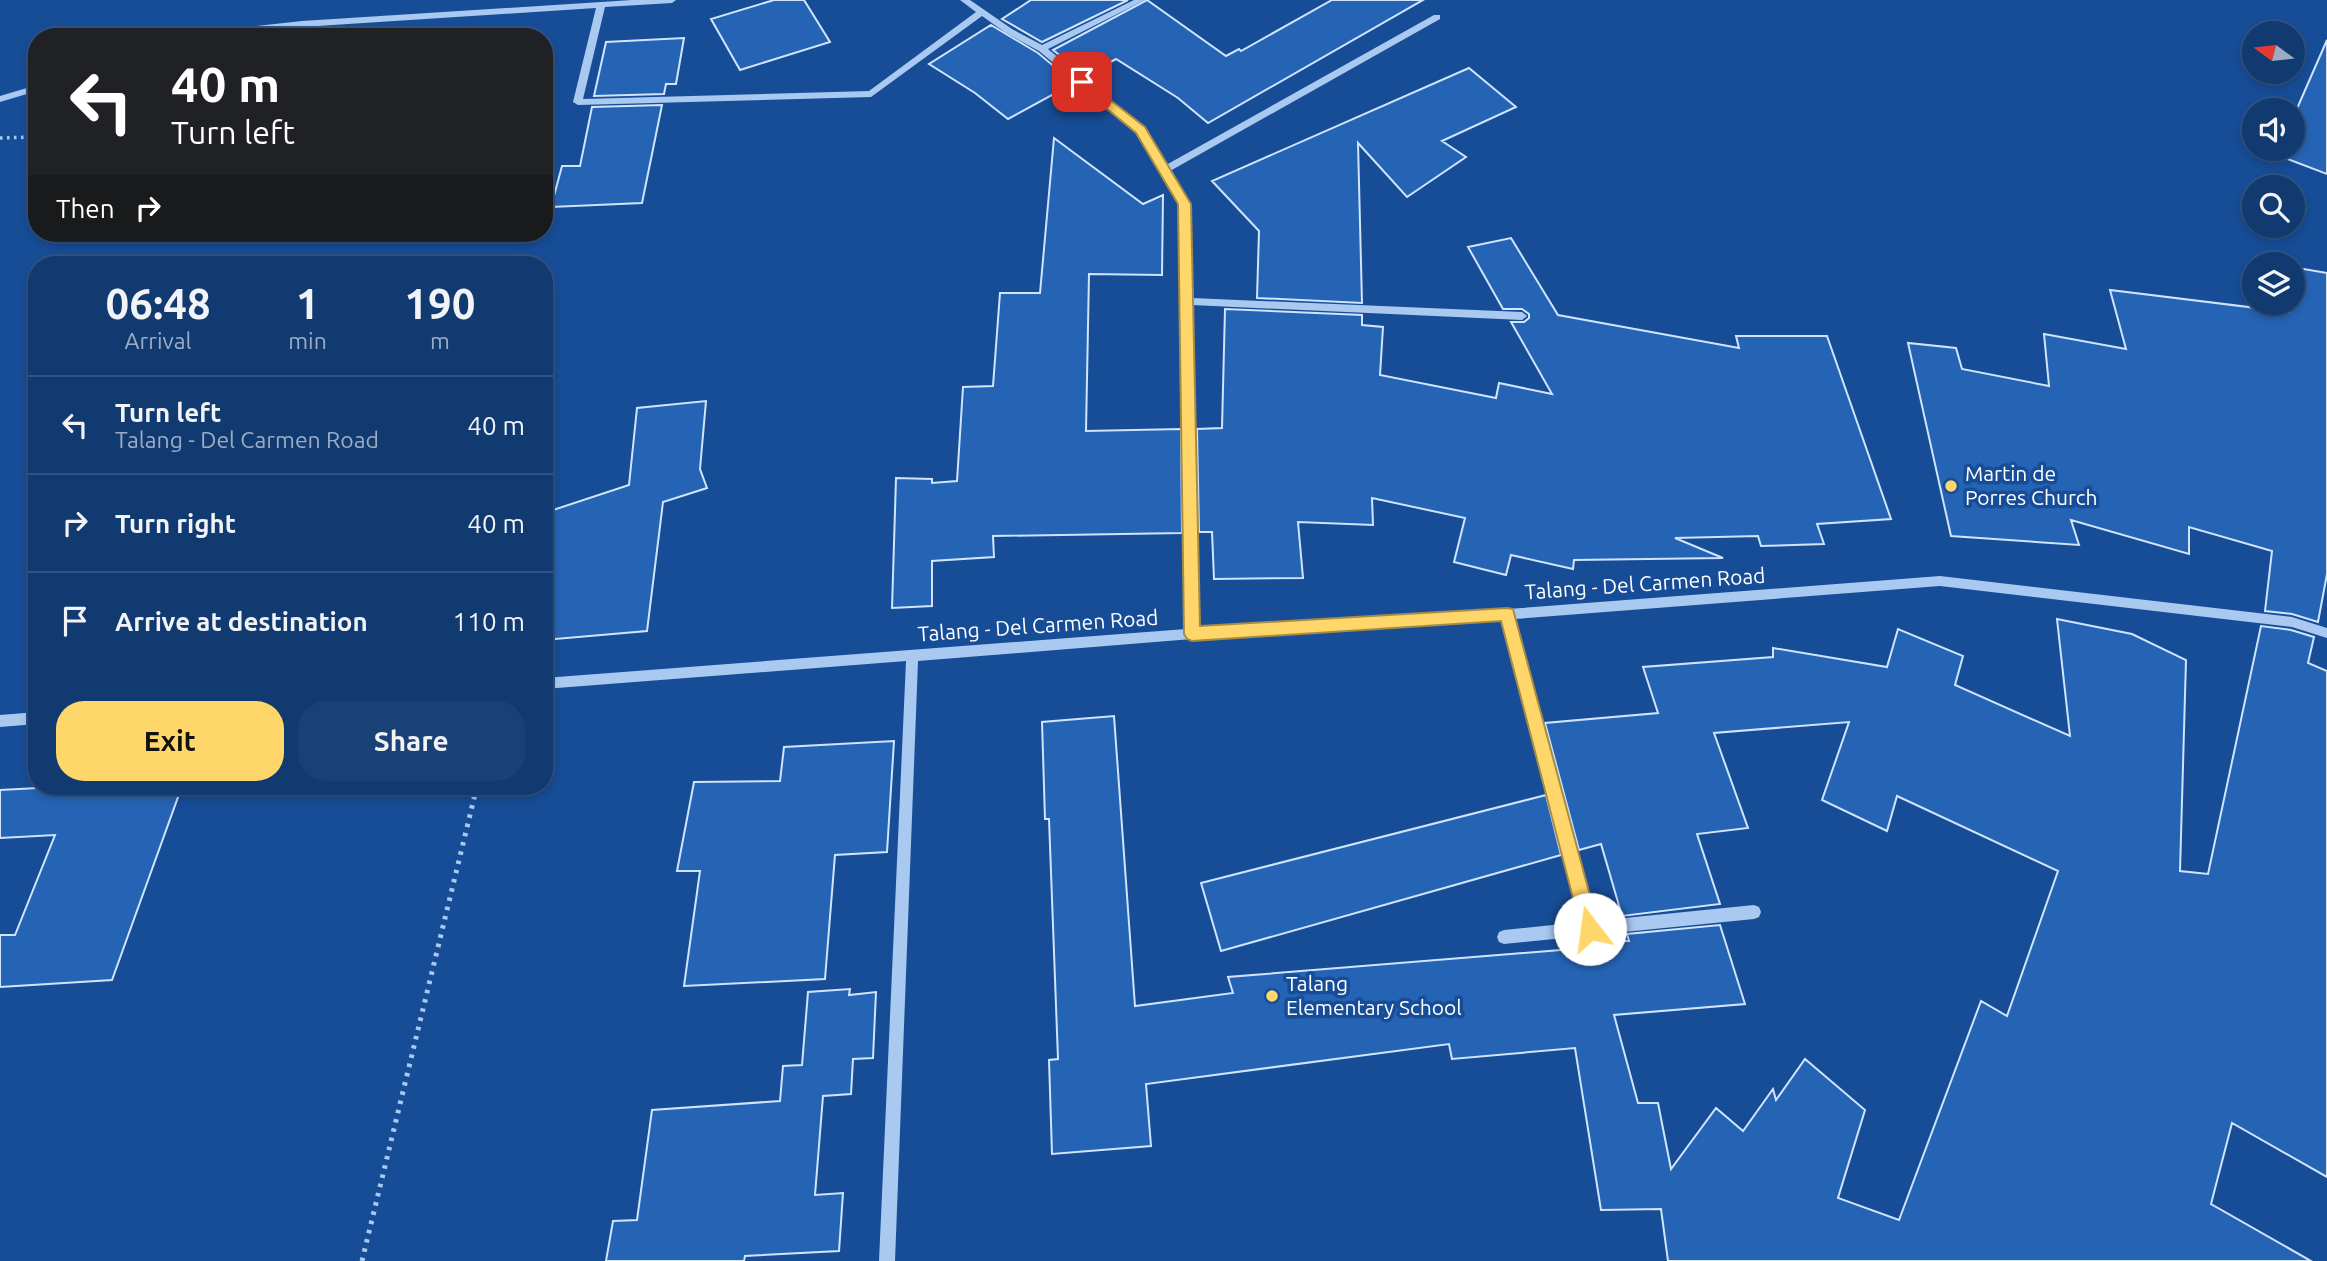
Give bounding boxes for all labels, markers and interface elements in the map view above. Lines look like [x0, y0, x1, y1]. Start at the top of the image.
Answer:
north arrow [2242, 21, 2305, 84]
map controls [2242, 21, 2305, 315]
pin [1052, 52, 1112, 112]
icon: left [56, 56, 147, 147]
text: 40 m [171, 56, 280, 111]
icon: arrive [1063, 63, 1101, 101]
button: sound [2242, 98, 2305, 161]
text: Turn left [171, 114, 295, 150]
button: search [2242, 175, 2305, 238]
icon: right [129, 189, 167, 227]
text: Then [56, 194, 115, 223]
button: layers [2242, 252, 2305, 315]
text: 06:48 [106, 280, 211, 327]
text: 1 [296, 280, 319, 327]
text: 190 [404, 280, 475, 327]
text: Arrival [125, 328, 192, 353]
text: min [288, 328, 327, 353]
text: m [430, 328, 450, 353]
text: Turn left [115, 398, 221, 427]
icon: left [56, 406, 94, 444]
text: 40 m [467, 411, 525, 440]
text: Talang - Del Carmen Road [115, 427, 379, 452]
place label: Martin de Porres Church [1965, 461, 2098, 509]
marker: Martin de Porres Church [1943, 478, 1959, 494]
icon: right [56, 504, 94, 542]
text: Turn right [115, 509, 236, 538]
text: 40 m [467, 509, 525, 538]
street label: Talang - Del Carmen Road [1524, 563, 1766, 603]
icon: arrive [56, 602, 94, 640]
street label: Talang - Del Carmen Road [917, 605, 1159, 645]
text: Arrive at destination [115, 607, 368, 636]
text: 110 m [453, 607, 525, 636]
button: Exit [56, 701, 284, 781]
button: Share [298, 701, 525, 781]
position arrow [1553, 892, 1627, 966]
place label: Talang Elementary School [1286, 971, 1462, 1019]
marker: Talang Elementary School [1264, 988, 1280, 1004]

